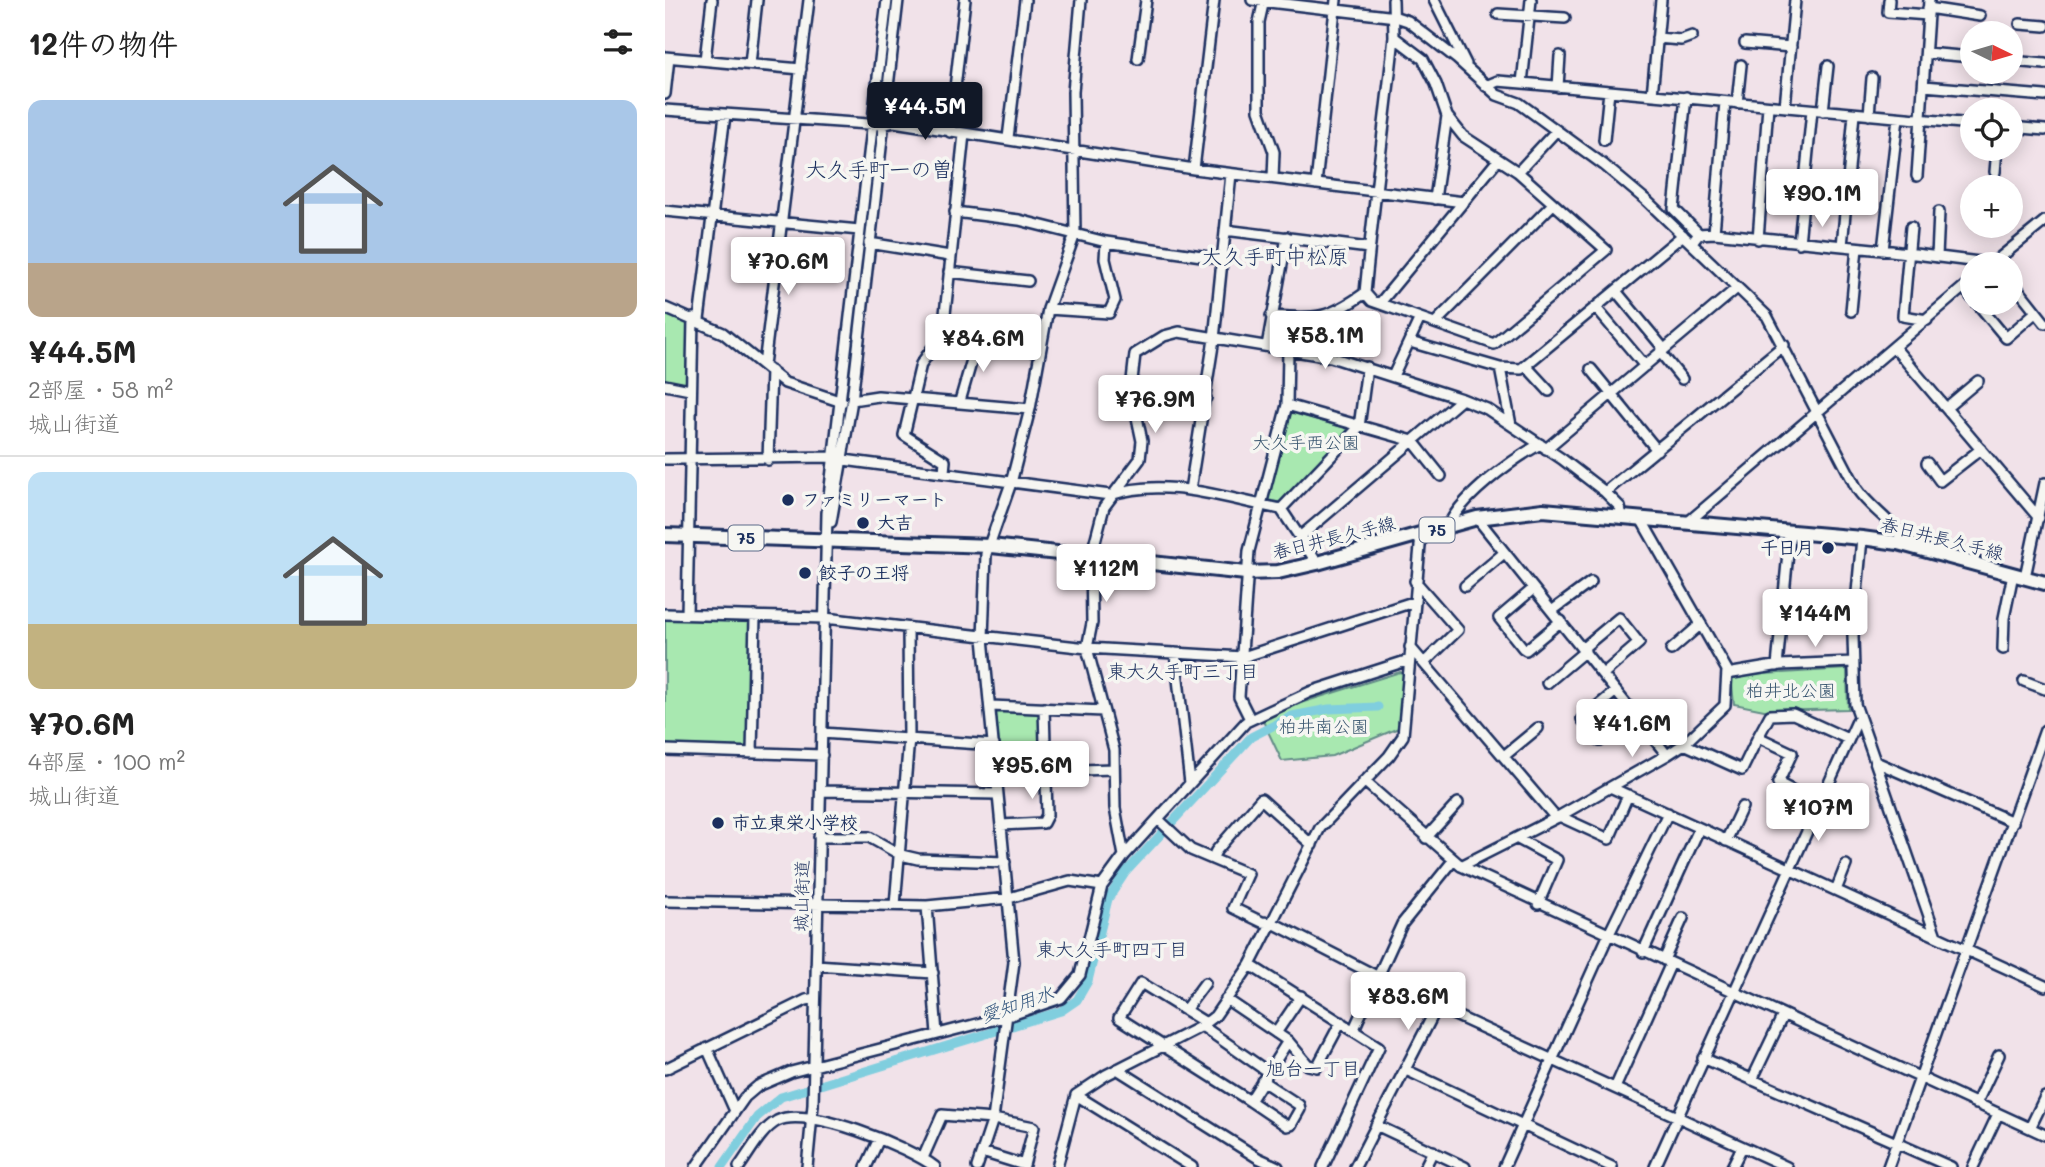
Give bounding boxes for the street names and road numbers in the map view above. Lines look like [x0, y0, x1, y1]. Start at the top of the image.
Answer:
street label: 春日井長久手線 [1270, 510, 1398, 564]
street label: 春日井長久手線 [1878, 511, 2006, 565]
road number: 75 [1419, 517, 1455, 542]
road number: 75 [729, 526, 763, 551]
street label: 城山街道 [788, 860, 814, 932]

